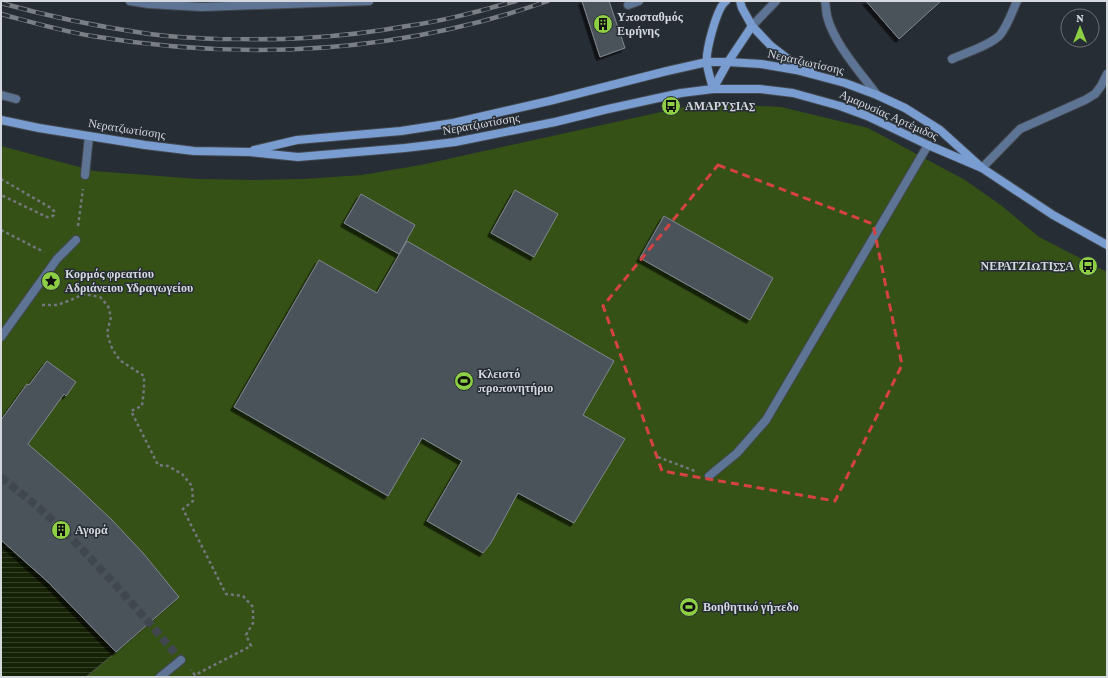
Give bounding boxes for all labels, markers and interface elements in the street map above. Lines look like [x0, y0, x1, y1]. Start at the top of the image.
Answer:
north arrow [1060, 8, 1100, 48]
place label: Υποσταθμός Ειρήνης [617, 10, 684, 38]
text: N [1076, 12, 1084, 24]
building icon: Υποσταθμός Ειρήνης [592, 13, 614, 35]
street label: Νερατζιωτίσσης [766, 46, 846, 78]
street label: Αμαρυσίας Αρτέμιδος [837, 87, 941, 143]
bus stop icon: ΑΜΑΡΥΣΙΑΣ [660, 95, 682, 117]
place label: ΑΜΑΡΥΣΙΑΣ [685, 99, 755, 113]
street label: Νερατζιωτίσσης [441, 110, 521, 138]
street label: Νερατζιωτίσσης [87, 116, 167, 142]
bus stop icon: ΝΕΡΑΤΖΙΩΤΙΣΣΑ [1077, 255, 1099, 277]
place label: ΝΕΡΑΤΖΙΩΤΙΣΣΑ [981, 259, 1074, 273]
place label: Κορμός φρεατίου Αδριάνειου Υδραγωγείου [65, 267, 193, 295]
place icon: Κορμός φρεατίου Αδριάνειου Υδραγωγείου [40, 270, 62, 292]
place label: Κλειστό προπονητήριο [478, 367, 553, 395]
sports icon: Κλειστό προπονητήριο [453, 370, 475, 392]
building icon: Αγορά [50, 519, 72, 541]
place label: Αγορά [75, 523, 108, 537]
sports icon: Βοηθητικό γήπεδο [678, 596, 700, 618]
place label: Βοηθητικό γήπεδο [703, 600, 799, 614]

